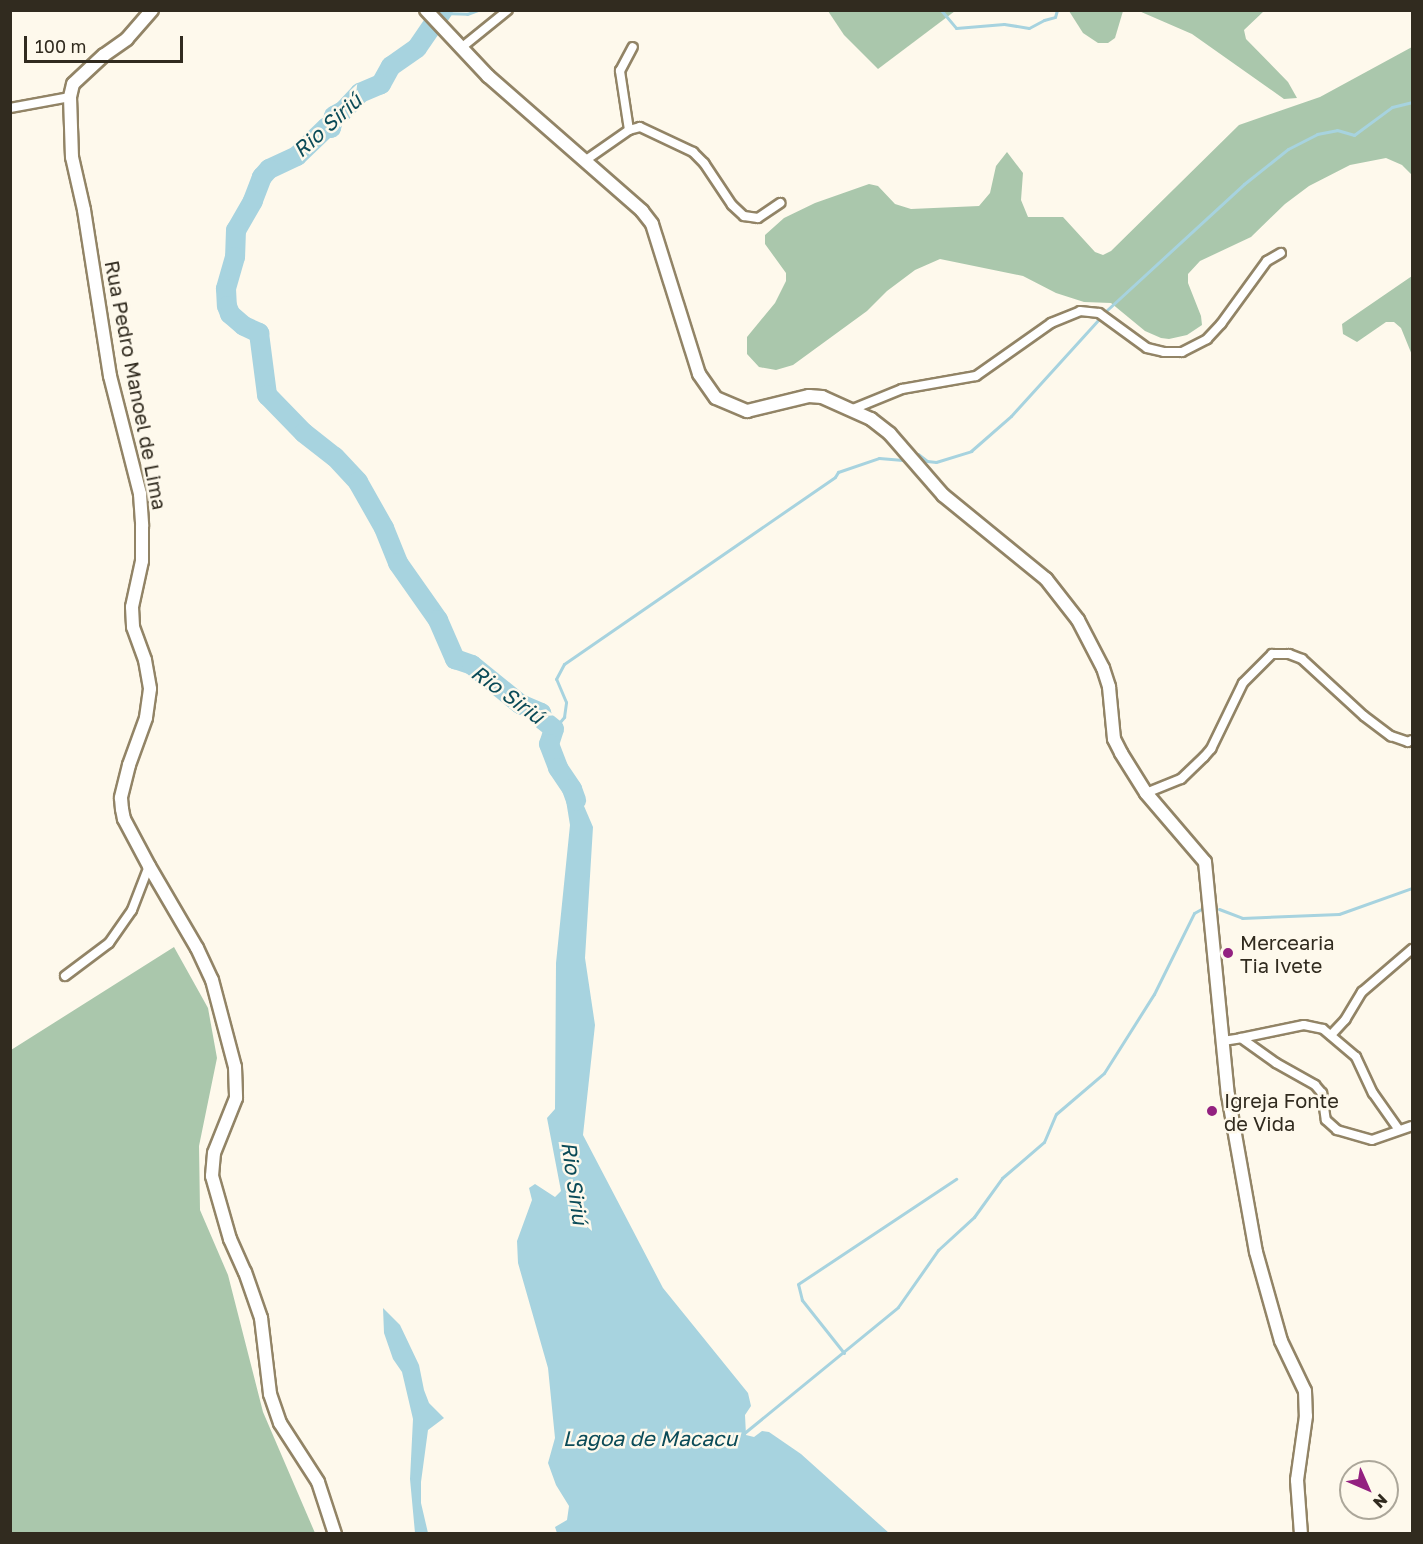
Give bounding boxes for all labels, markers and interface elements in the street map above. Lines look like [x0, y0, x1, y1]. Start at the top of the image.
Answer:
scale bar [27, 24, 186, 62]
text: 100 m [35, 35, 86, 57]
water label: Rio Siriú [288, 88, 366, 162]
street label: Rua Pedro Manoel de Lima [100, 258, 172, 512]
water label: Rio Siriú [467, 659, 549, 729]
place label: Mercearia Tia Ivete [1240, 930, 1335, 977]
marker: Mercearia Tia Ivete [1221, 946, 1235, 960]
place label: Igreja Fonte de Vida [1224, 1088, 1339, 1135]
marker: Igreja Fonte de Vida [1205, 1104, 1219, 1118]
water label: Rio Siriú [557, 1140, 593, 1226]
water label: Lagoa de Macacu [563, 1425, 737, 1451]
north arrow [1339, 1460, 1399, 1520]
text: N [1369, 1490, 1392, 1513]

